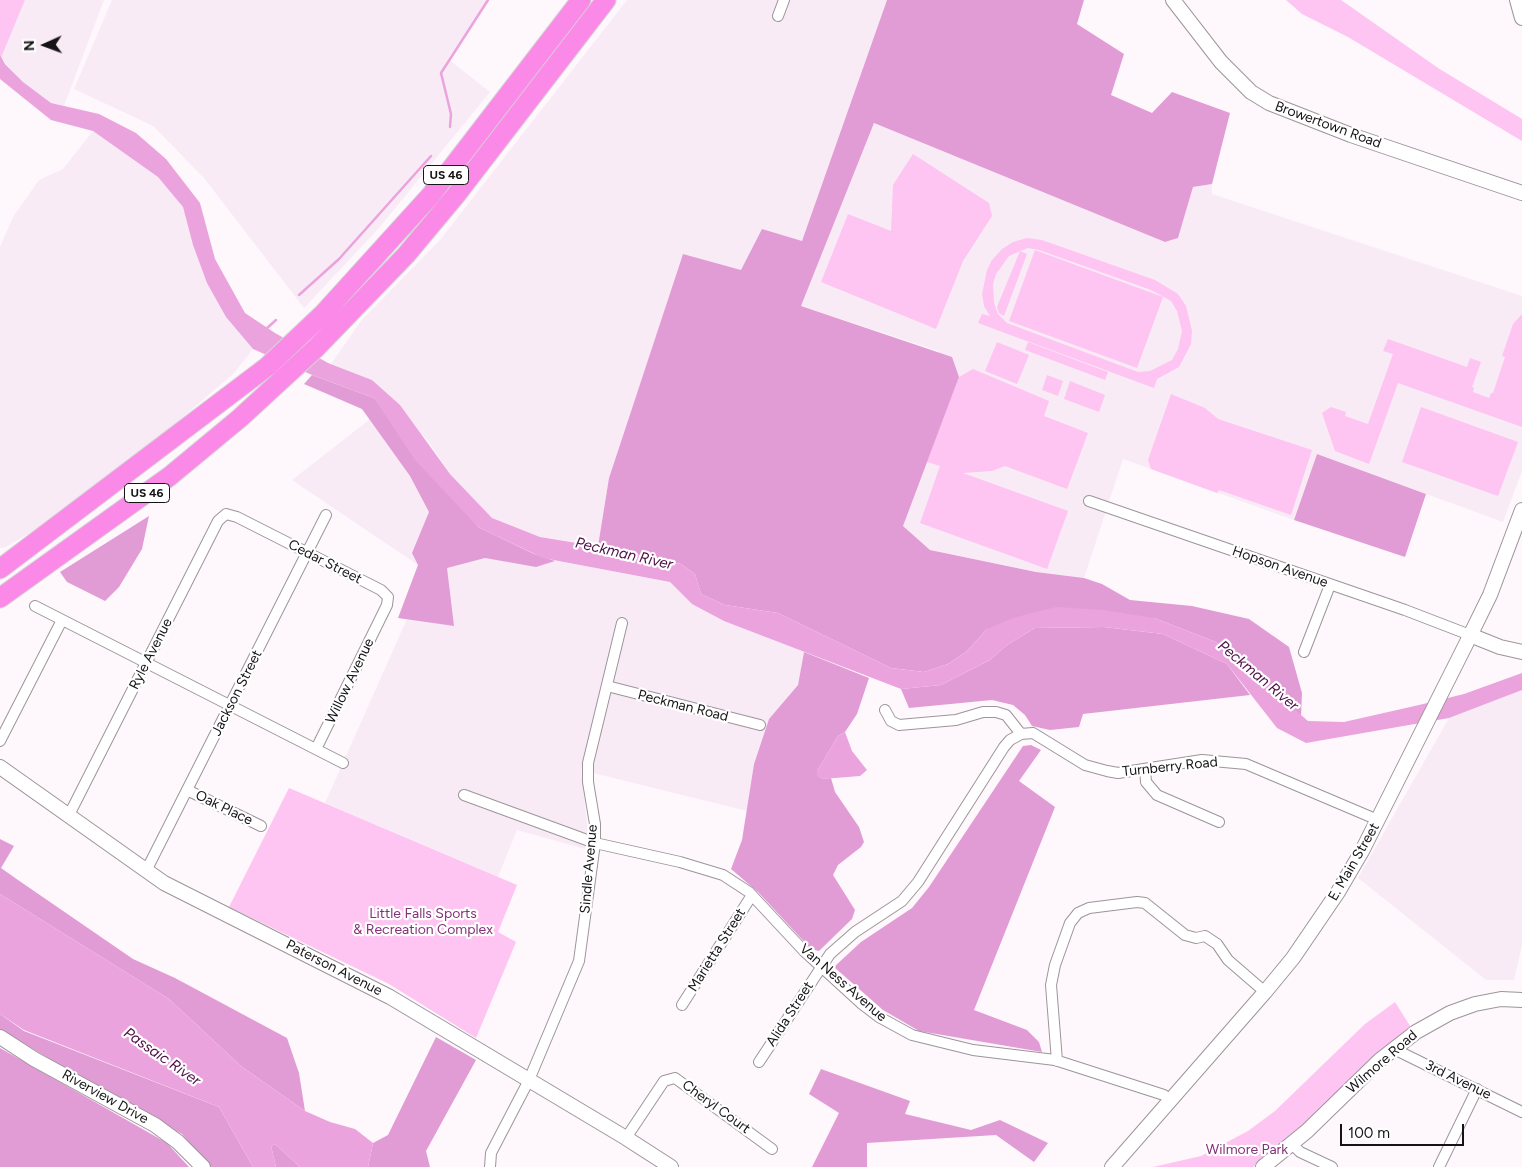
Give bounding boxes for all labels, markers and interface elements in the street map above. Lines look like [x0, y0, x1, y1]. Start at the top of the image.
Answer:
north arrow [20, 20, 70, 70]
text: N [21, 40, 38, 51]
street label: Browertown Road [1272, 98, 1384, 152]
road number: US 46 [424, 166, 468, 184]
road number: US 46 [124, 483, 170, 502]
water label: Peckman River [573, 534, 675, 574]
street label: Cedar Street [285, 536, 365, 588]
street label: Hopson Avenue [1230, 543, 1330, 591]
street label: Ryle Avenue [126, 616, 176, 692]
street label: Willow Avenue [322, 636, 378, 726]
water label: Peckman River [1214, 637, 1302, 715]
street label: Jackson Street [208, 647, 266, 739]
street label: Peckman Road [636, 687, 730, 725]
street label: Turnberry Road [1121, 754, 1219, 780]
street label: Oak Place [193, 787, 255, 829]
street label: E. Main Street [1325, 820, 1383, 904]
street label: Sindle Avenue [577, 824, 601, 914]
street label: Marietta Street [685, 905, 749, 995]
park label: Little Falls Sports & Recreation Complex [353, 906, 493, 939]
street label: Paterson Avenue [283, 936, 385, 1000]
street label: Van Ness Avenue [796, 941, 890, 1025]
street label: Alida Street [763, 978, 817, 1050]
water label: Passaic River [120, 1024, 204, 1090]
street label: Wilmore Road [1343, 1027, 1421, 1097]
street label: 3rd Avenue [1422, 1057, 1494, 1103]
street label: Riverview Drive [59, 1066, 151, 1128]
street label: Cheryl Court [679, 1077, 753, 1137]
scale bar [1342, 1114, 1466, 1146]
text: 100 m [1348, 1124, 1390, 1142]
park label: Wilmore Park [1206, 1142, 1288, 1158]

